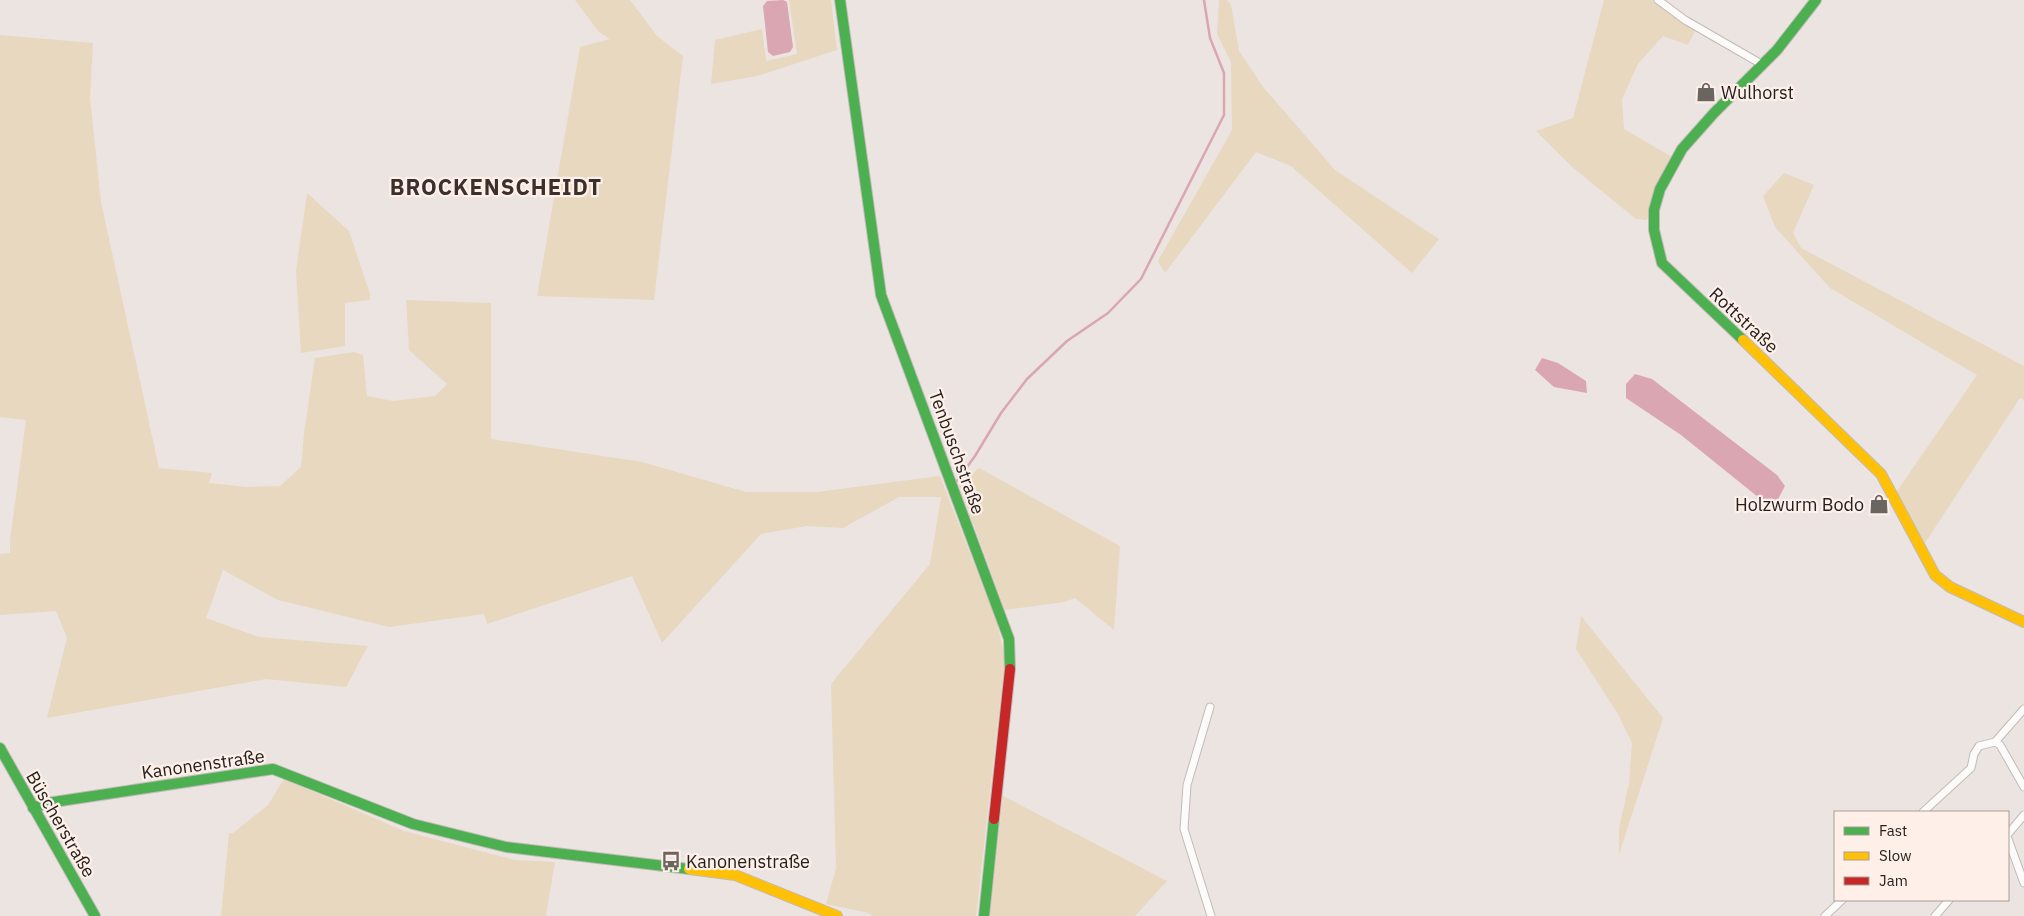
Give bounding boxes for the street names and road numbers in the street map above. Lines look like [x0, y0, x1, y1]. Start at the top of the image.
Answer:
street label: Rottstraße [1705, 282, 1783, 358]
street label: Tenbuschstraße [924, 387, 990, 517]
street label: Kanonenstraße [140, 744, 266, 784]
street label: Büscherstraße [21, 767, 101, 881]

